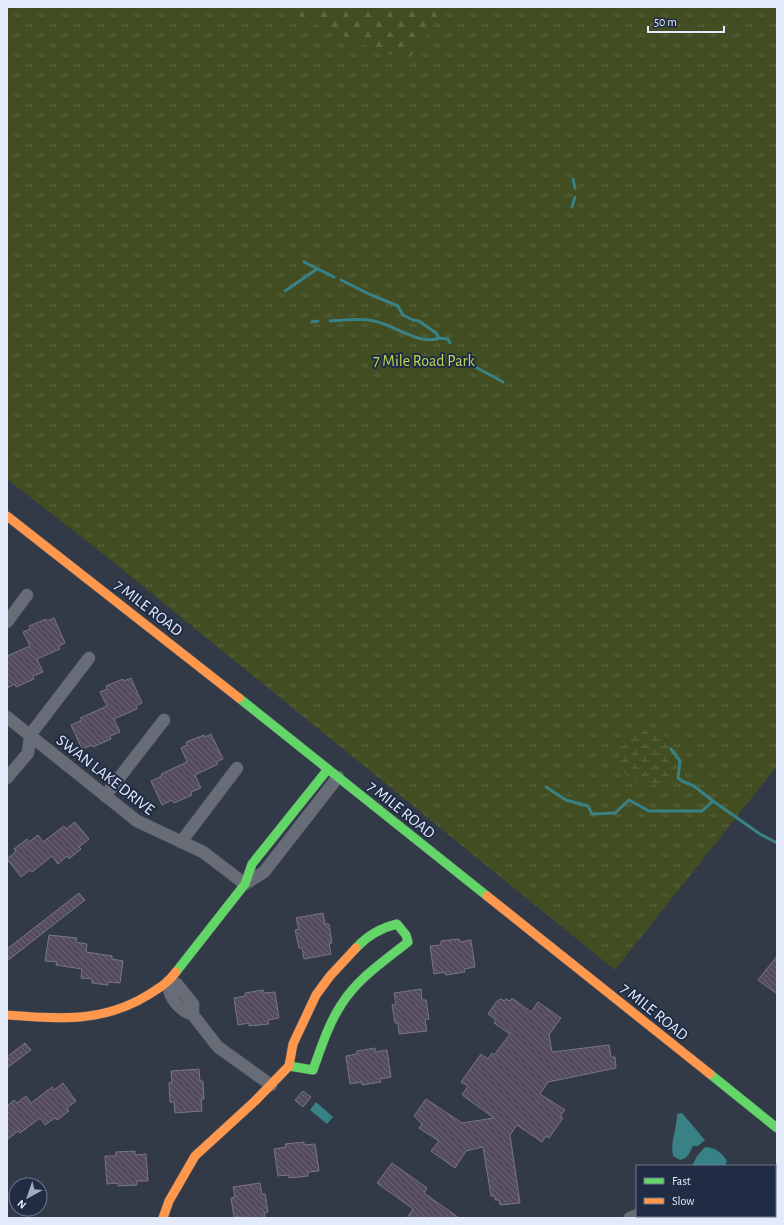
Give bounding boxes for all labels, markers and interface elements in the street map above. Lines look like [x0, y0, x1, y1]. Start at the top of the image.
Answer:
scale bar [648, 8, 724, 34]
text: 50 m [654, 16, 677, 28]
park label: 7 Mile Road Park [373, 353, 476, 369]
street label: 7 MILE ROAD [111, 576, 185, 639]
street label: SWAN LAKE DRIVE [53, 732, 158, 818]
street label: 7 MILE ROAD [365, 778, 438, 842]
street label: 7 MILE ROAD [618, 980, 691, 1044]
legend [636, 1165, 776, 1217]
text: Fast [672, 1175, 691, 1187]
north arrow [8, 1177, 48, 1217]
text: Slow [672, 1195, 694, 1207]
text: N [15, 1198, 28, 1211]

